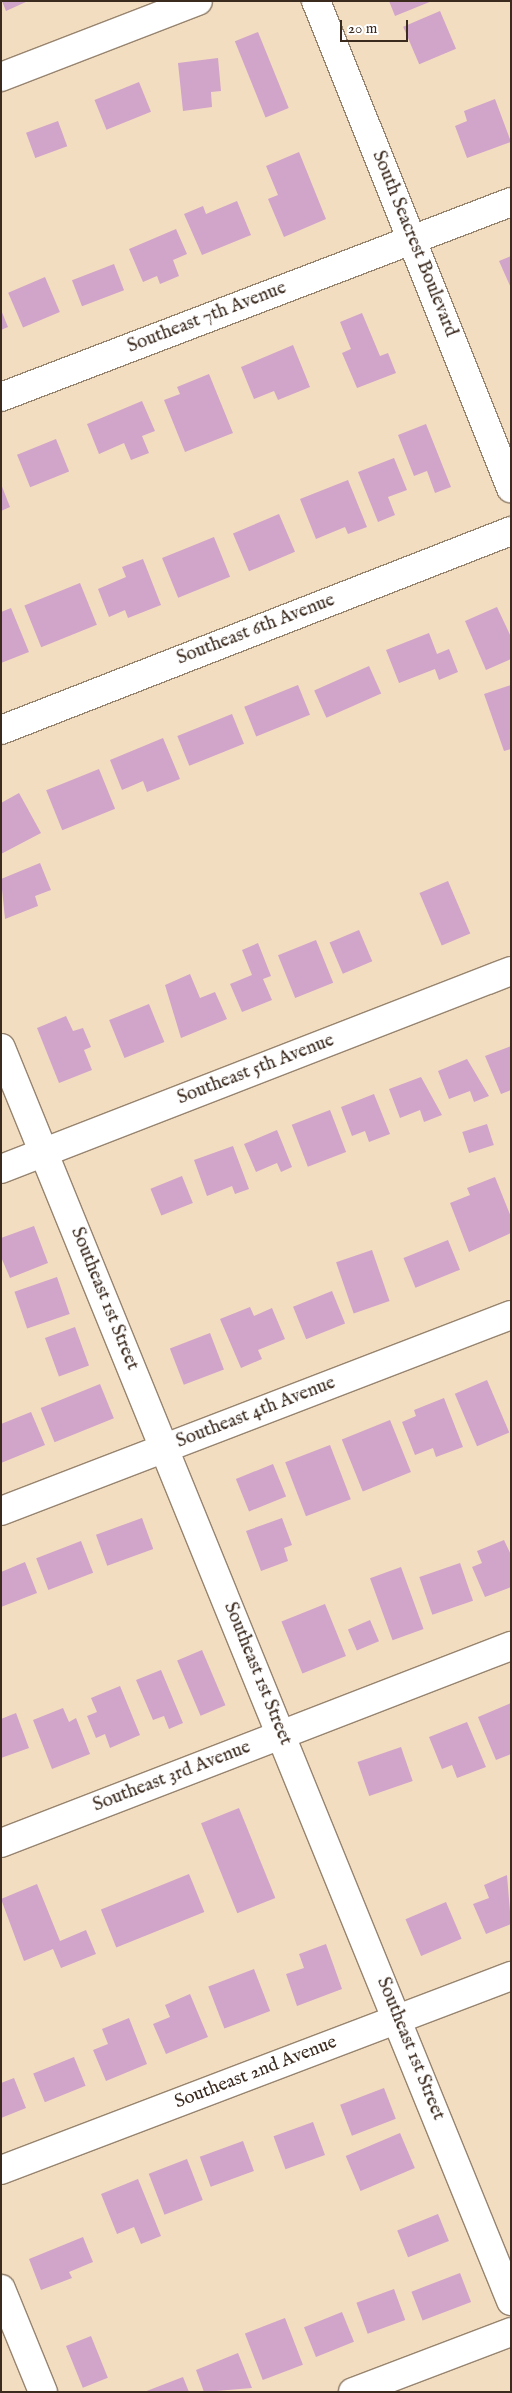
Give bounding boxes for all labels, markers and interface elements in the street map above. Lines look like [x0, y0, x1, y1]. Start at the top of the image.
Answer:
scale bar [342, 10, 410, 42]
text: 20 m [348, 19, 377, 38]
street label: South Seacrest Boulevard [366, 148, 462, 340]
street label: Southeast 7th Avenue [124, 277, 290, 359]
street label: Southeast 6th Avenue [174, 589, 338, 671]
street label: Southeast 5th Avenue [174, 1030, 338, 1110]
street label: Southeast 1st Street [65, 1224, 143, 1374]
street label: Southeast 4th Avenue [173, 1372, 339, 1454]
street label: Southeast 1st Street [218, 1599, 296, 1749]
street label: Southeast 3rd Avenue [90, 1736, 254, 1818]
street label: Southeast 1st Street [371, 1974, 449, 2124]
street label: Southeast 2nd Avenue [172, 2032, 340, 2114]

